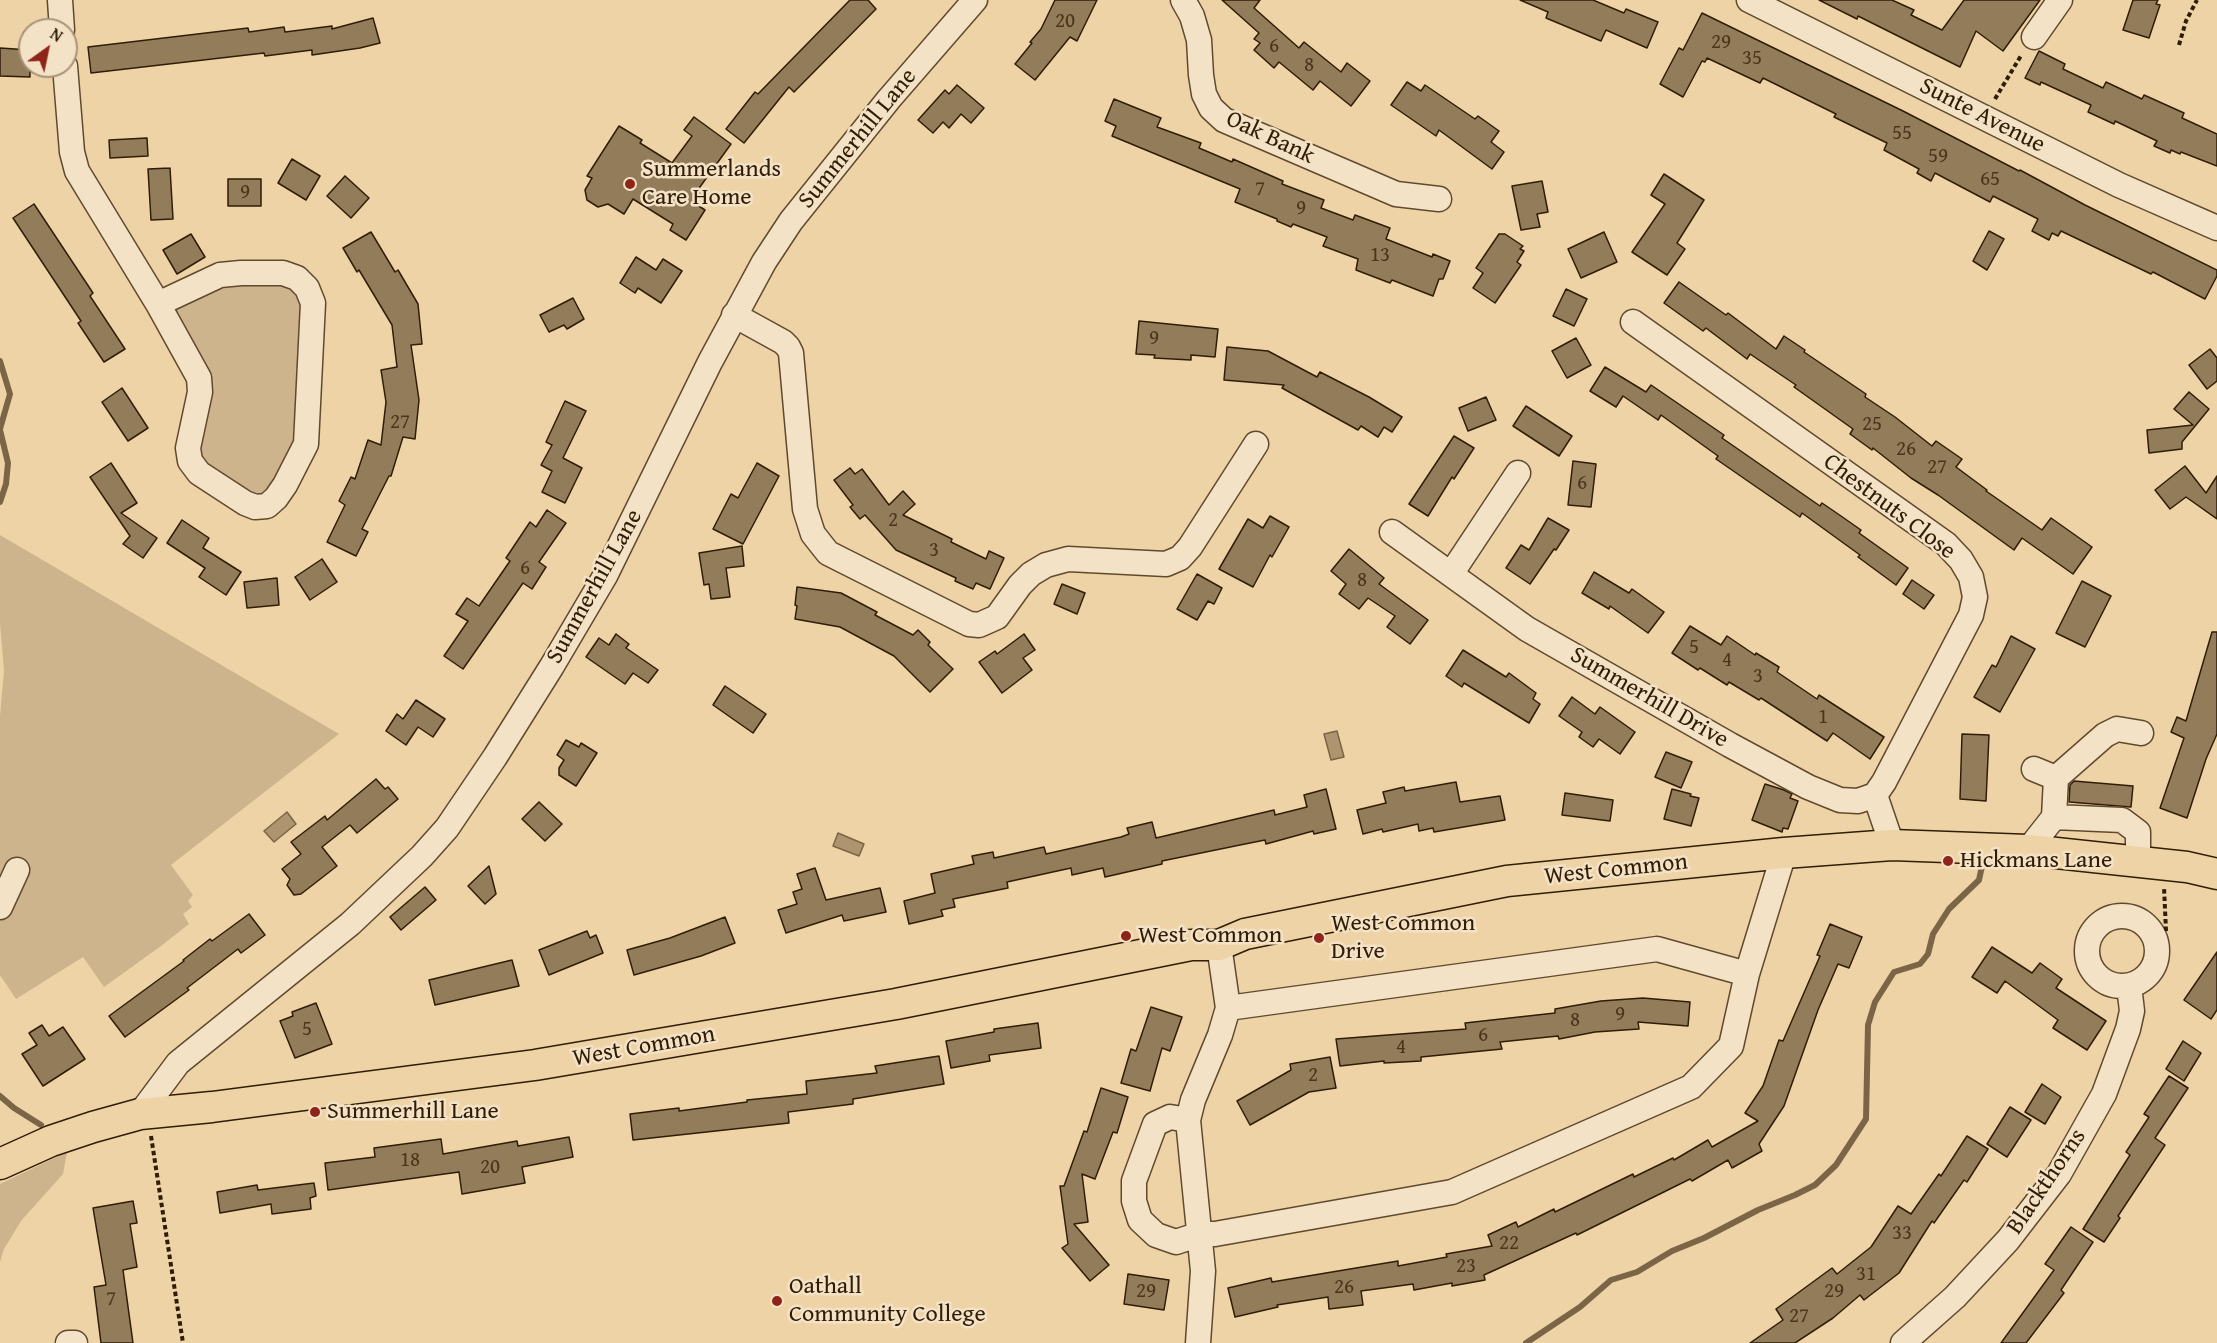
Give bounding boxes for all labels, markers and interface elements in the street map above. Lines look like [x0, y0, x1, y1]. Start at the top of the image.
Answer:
house number: 20 [1055, 9, 1075, 35]
north arrow [18, 18, 78, 78]
text: N [46, 22, 68, 48]
house number: 29 [1711, 30, 1731, 56]
house number: 6 [1269, 34, 1279, 60]
house number: 35 [1742, 46, 1762, 72]
house number: 8 [1304, 53, 1314, 79]
street label: Summerhill Lane [793, 63, 923, 215]
street label: Sunte Avenue [1914, 72, 2050, 160]
street label: Oak Bank [1221, 105, 1319, 171]
house number: 55 [1892, 121, 1912, 147]
house number: 59 [1928, 144, 1948, 170]
place label: Summerlands Care Home [642, 156, 781, 212]
house number: 65 [1980, 167, 2000, 193]
marker: Summerlands Care Home [623, 177, 637, 191]
house number: 7 [1255, 177, 1265, 203]
house number: 9 [240, 180, 250, 206]
house number: 9 [1296, 196, 1306, 222]
house number: 13 [1370, 243, 1390, 269]
house number: 9 [1149, 326, 1159, 352]
house number: 27 [390, 410, 410, 436]
house number: 25 [1862, 412, 1882, 438]
house number: 26 [1896, 437, 1916, 463]
street label: Chestnuts Close [1817, 448, 1961, 566]
house number: 27 [1927, 455, 1947, 481]
house number: 6 [1577, 471, 1587, 497]
street label: Summerhill Lane [541, 505, 649, 669]
house number: 2 [888, 508, 898, 534]
house number: 3 [929, 538, 939, 564]
house number: 6 [520, 556, 530, 582]
house number: 8 [1357, 568, 1367, 594]
house number: 5 [1689, 635, 1699, 661]
street label: Summerhill Drive [1565, 641, 1733, 755]
house number: 4 [1722, 648, 1732, 674]
house number: 3 [1753, 664, 1763, 690]
house number: 1 [1818, 705, 1828, 731]
place label: Hickmans Lane [1960, 847, 2112, 875]
street label: West Common [1543, 848, 1689, 892]
marker: Hickmans Lane [1941, 854, 1955, 868]
place label: West Common Drive [1331, 910, 1475, 966]
place label: West Common [1138, 922, 1282, 950]
marker: West Common [1119, 929, 1133, 943]
marker: West Common Drive [1312, 931, 1326, 945]
house number: 9 [1615, 1002, 1625, 1028]
house number: 8 [1570, 1008, 1580, 1034]
house number: 5 [302, 1017, 312, 1043]
street label: West Common [570, 1020, 718, 1074]
house number: 6 [1478, 1023, 1488, 1049]
house number: 4 [1396, 1035, 1406, 1061]
house number: 2 [1308, 1063, 1318, 1089]
place label: Summerhill Lane [327, 1098, 499, 1126]
marker: Summerhill Lane [308, 1105, 322, 1119]
street label: Blackthorns [2001, 1124, 2093, 1240]
house number: 18 [400, 1148, 420, 1174]
house number: 20 [480, 1155, 500, 1181]
house number: 33 [1892, 1221, 1912, 1247]
house number: 22 [1499, 1231, 1519, 1257]
house number: 23 [1456, 1254, 1476, 1280]
house number: 31 [1856, 1262, 1876, 1288]
place label: Oathall Community College [789, 1273, 986, 1329]
house number: 26 [1334, 1275, 1354, 1301]
house number: 29 [1136, 1279, 1156, 1305]
house number: 29 [1824, 1279, 1844, 1305]
house number: 7 [106, 1287, 116, 1313]
marker: Oathall Community College [770, 1294, 784, 1308]
house number: 27 [1789, 1304, 1809, 1330]

